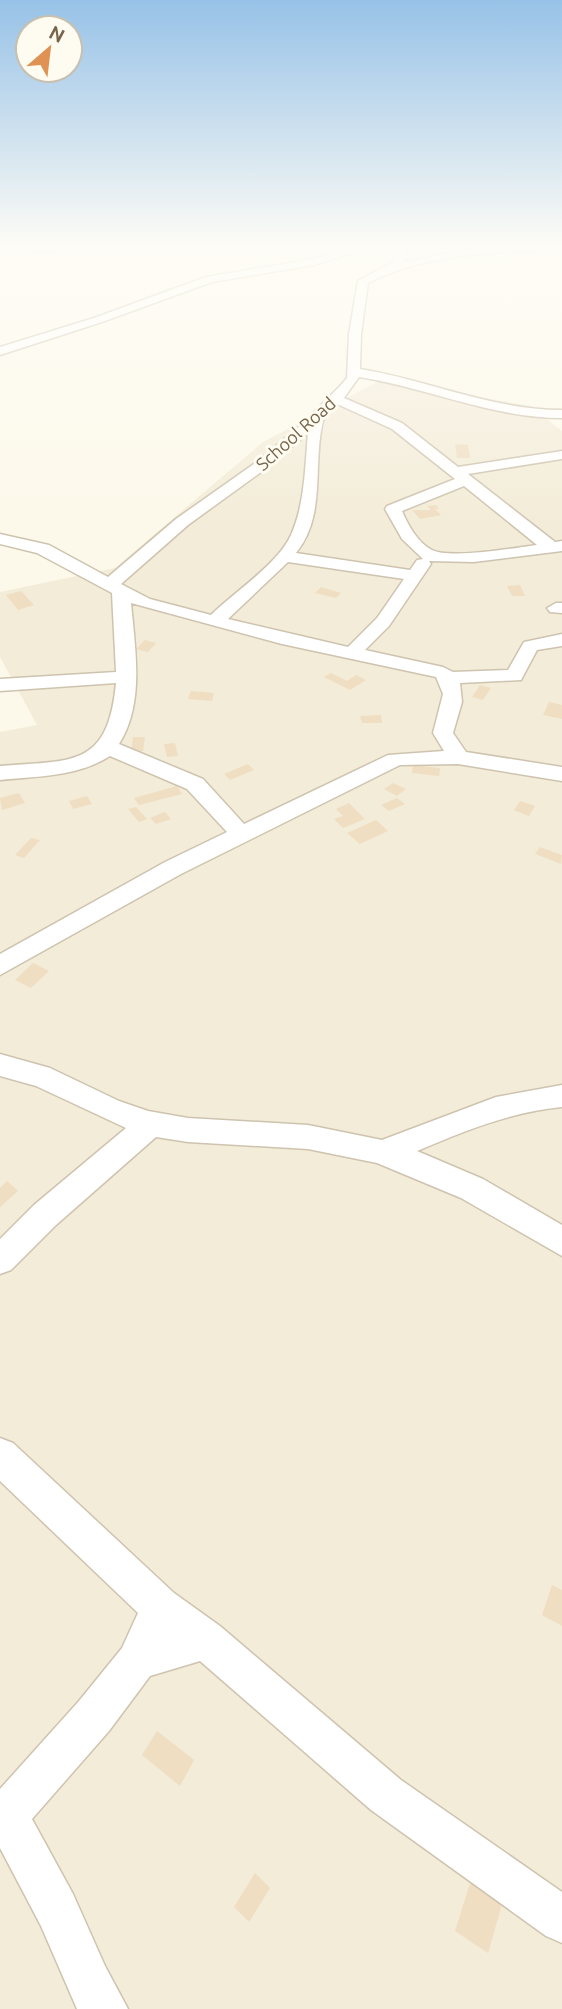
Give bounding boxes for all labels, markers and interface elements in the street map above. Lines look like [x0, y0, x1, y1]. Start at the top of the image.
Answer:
north arrow [14, 14, 84, 84]
text: N [46, 21, 68, 47]
street label: School Road [252, 393, 339, 474]

